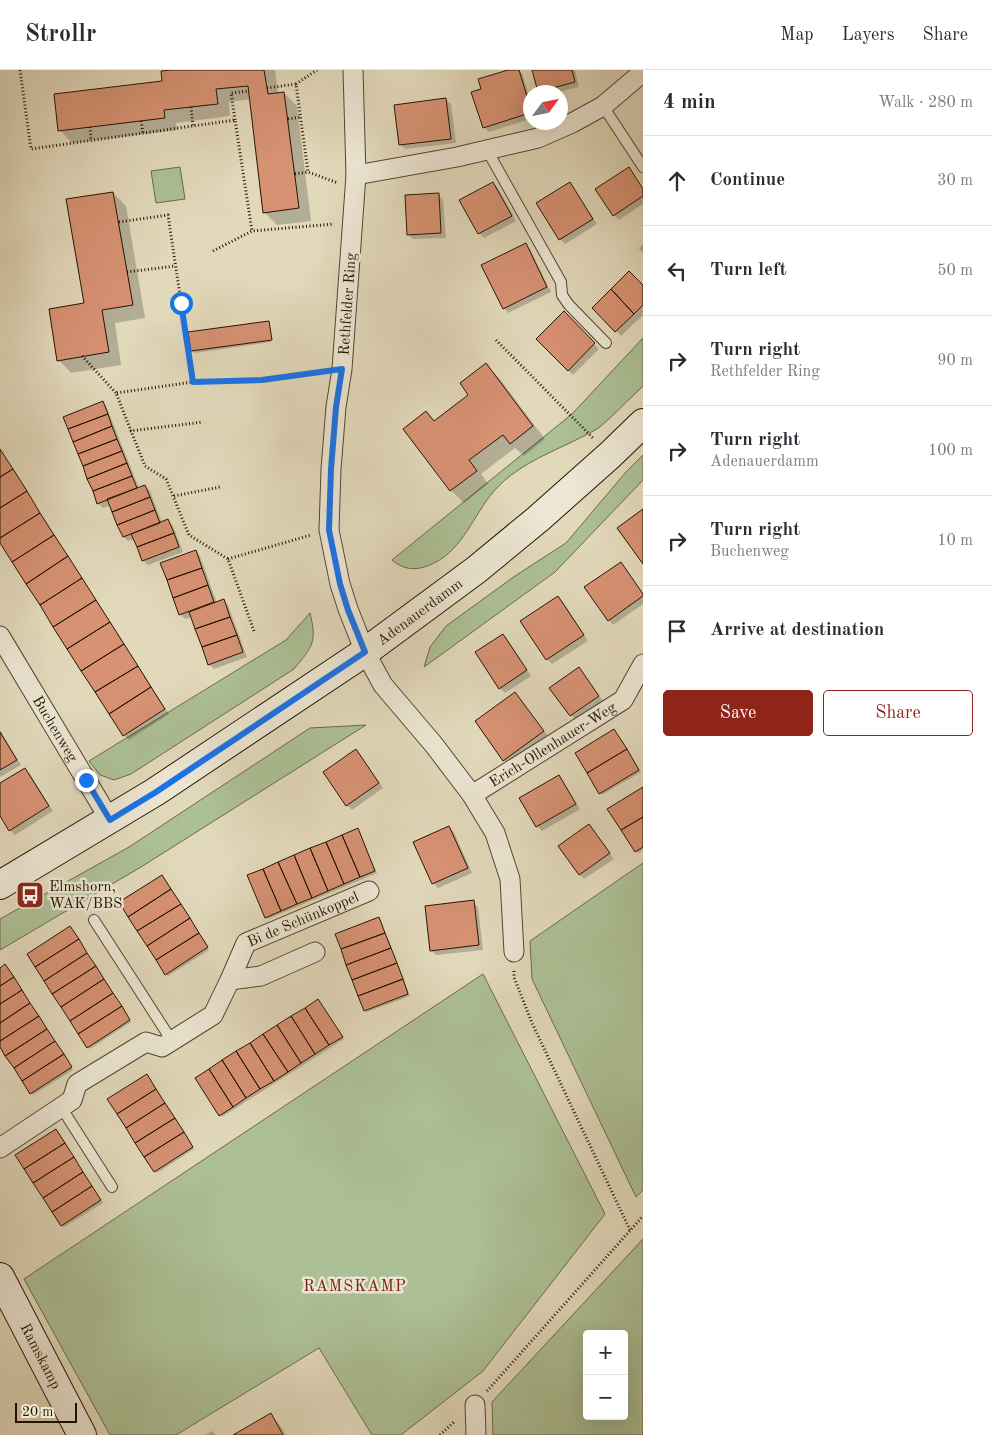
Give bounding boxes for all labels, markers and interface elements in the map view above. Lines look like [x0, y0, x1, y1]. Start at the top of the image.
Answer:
text: Strollr [25, 23, 96, 47]
text: Map [780, 26, 814, 44]
text: Layers [842, 26, 894, 44]
text: Share [922, 26, 968, 44]
north arrow [523, 85, 568, 130]
text: 4 min [663, 92, 716, 113]
text: Walk · 280 m [878, 95, 973, 111]
icon: ahead [663, 167, 691, 195]
text: Continue [710, 171, 785, 190]
text: 30 m [937, 173, 973, 189]
street label: Rethfelder Ring [337, 252, 360, 356]
icon: left [663, 257, 691, 285]
text: Turn left [710, 261, 787, 280]
text: 50 m [937, 263, 973, 279]
route start [170, 292, 193, 315]
text: Turn right [710, 341, 800, 360]
icon: right [663, 347, 691, 375]
text: 90 m [937, 353, 973, 369]
text: Rethfelder Ring [710, 364, 820, 380]
text: Turn right [710, 431, 800, 450]
icon: right [663, 437, 691, 465]
text: 100 m [928, 443, 973, 459]
text: Adenauerdamm [710, 454, 819, 470]
text: Turn right [710, 521, 800, 540]
icon: right [663, 527, 691, 555]
text: 10 m [937, 533, 973, 549]
text: Buchenweg [710, 544, 789, 560]
street label: Adenauerdamm [375, 577, 466, 649]
icon: arrive [663, 617, 691, 645]
text: Arrive at destination [710, 621, 884, 640]
button: Save [663, 690, 813, 736]
button: Share [823, 690, 973, 736]
street label: Buchenweg [29, 694, 80, 765]
street label: Erich-Ollenhauer-Weg [487, 700, 619, 791]
route end [75, 769, 98, 792]
bus stop icon: Elmshorn, WAK/BBS [15, 880, 45, 910]
place label: Elmshorn, WAK/BBS [49, 880, 122, 912]
street label: Bi de Schünkoppel [245, 890, 361, 951]
district label: RAMSKAMP [303, 1279, 407, 1295]
street label: Ramskamp [17, 1321, 63, 1392]
map controls [583, 1330, 628, 1420]
button: + [583, 1330, 628, 1375]
button: − [583, 1375, 628, 1420]
scale bar [15, 1400, 78, 1423]
text: 20 m [22, 1405, 53, 1419]

